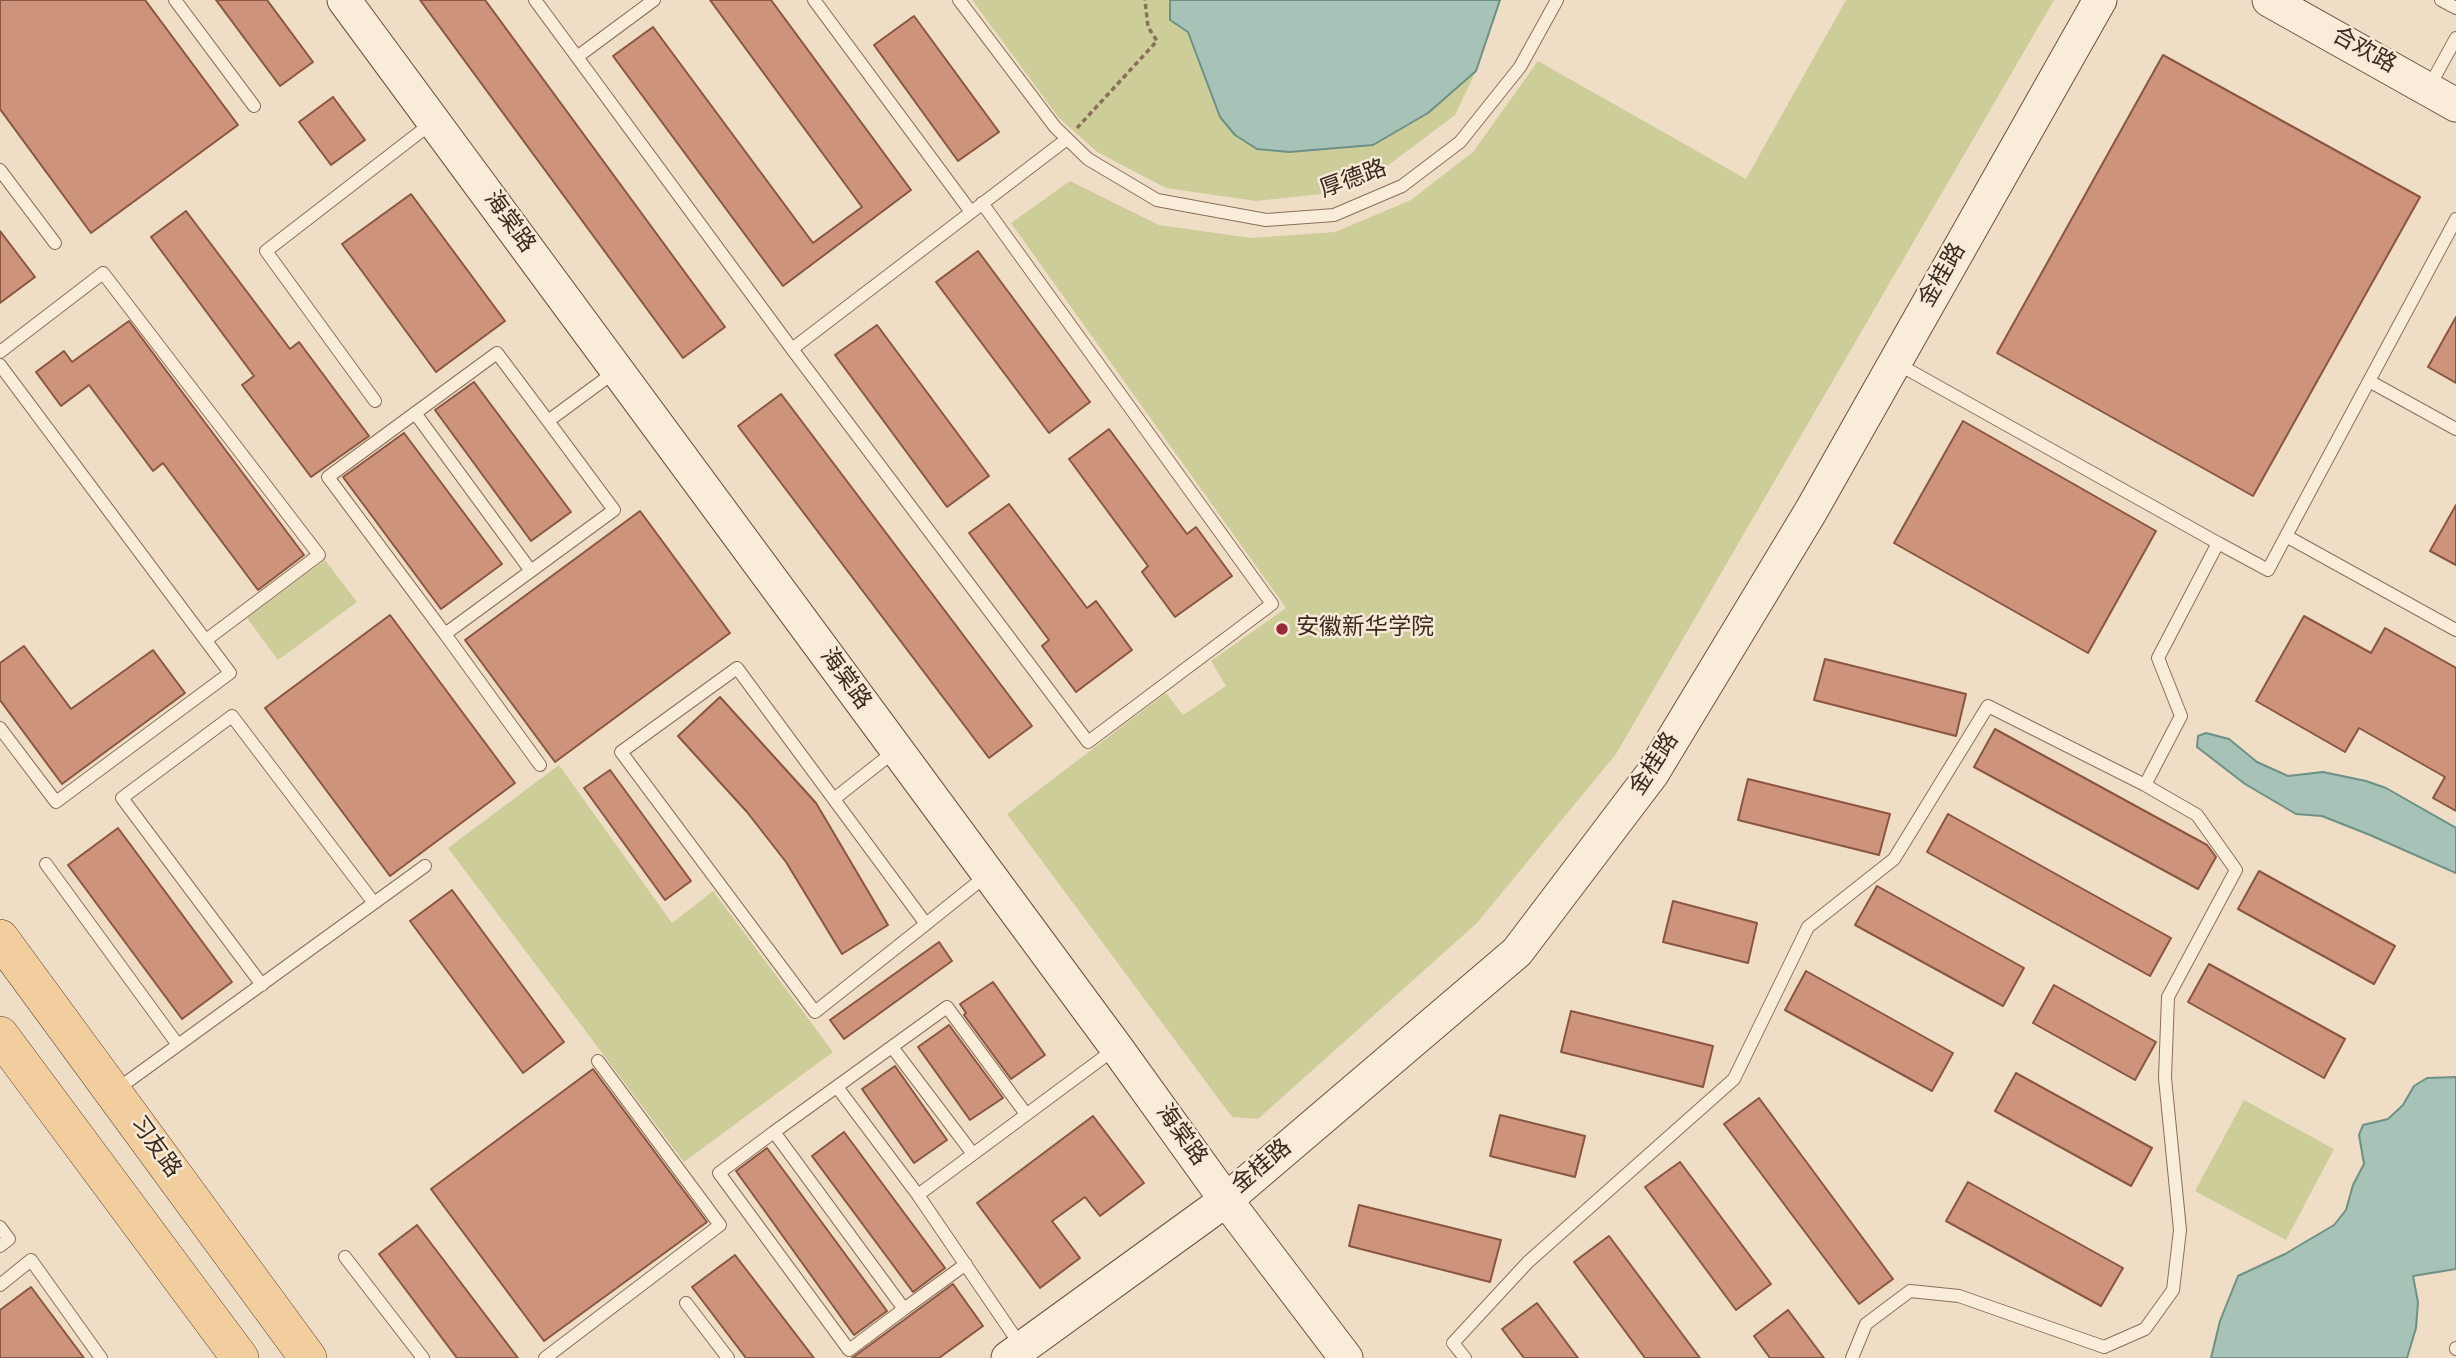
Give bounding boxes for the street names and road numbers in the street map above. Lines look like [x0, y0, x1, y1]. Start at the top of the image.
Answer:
street label: 合欢路 [2326, 23, 2400, 81]
street label: 厚德路 [1317, 156, 1391, 206]
street label: 海棠路 [477, 187, 539, 259]
street label: 金桂路 [1915, 239, 1973, 313]
street label: 海棠路 [813, 644, 875, 716]
street label: 金桂路 [1626, 729, 1686, 801]
street label: 海棠路 [1149, 1100, 1211, 1172]
street label: 习友路 [123, 1112, 185, 1184]
street label: 金桂路 [1228, 1135, 1298, 1201]

